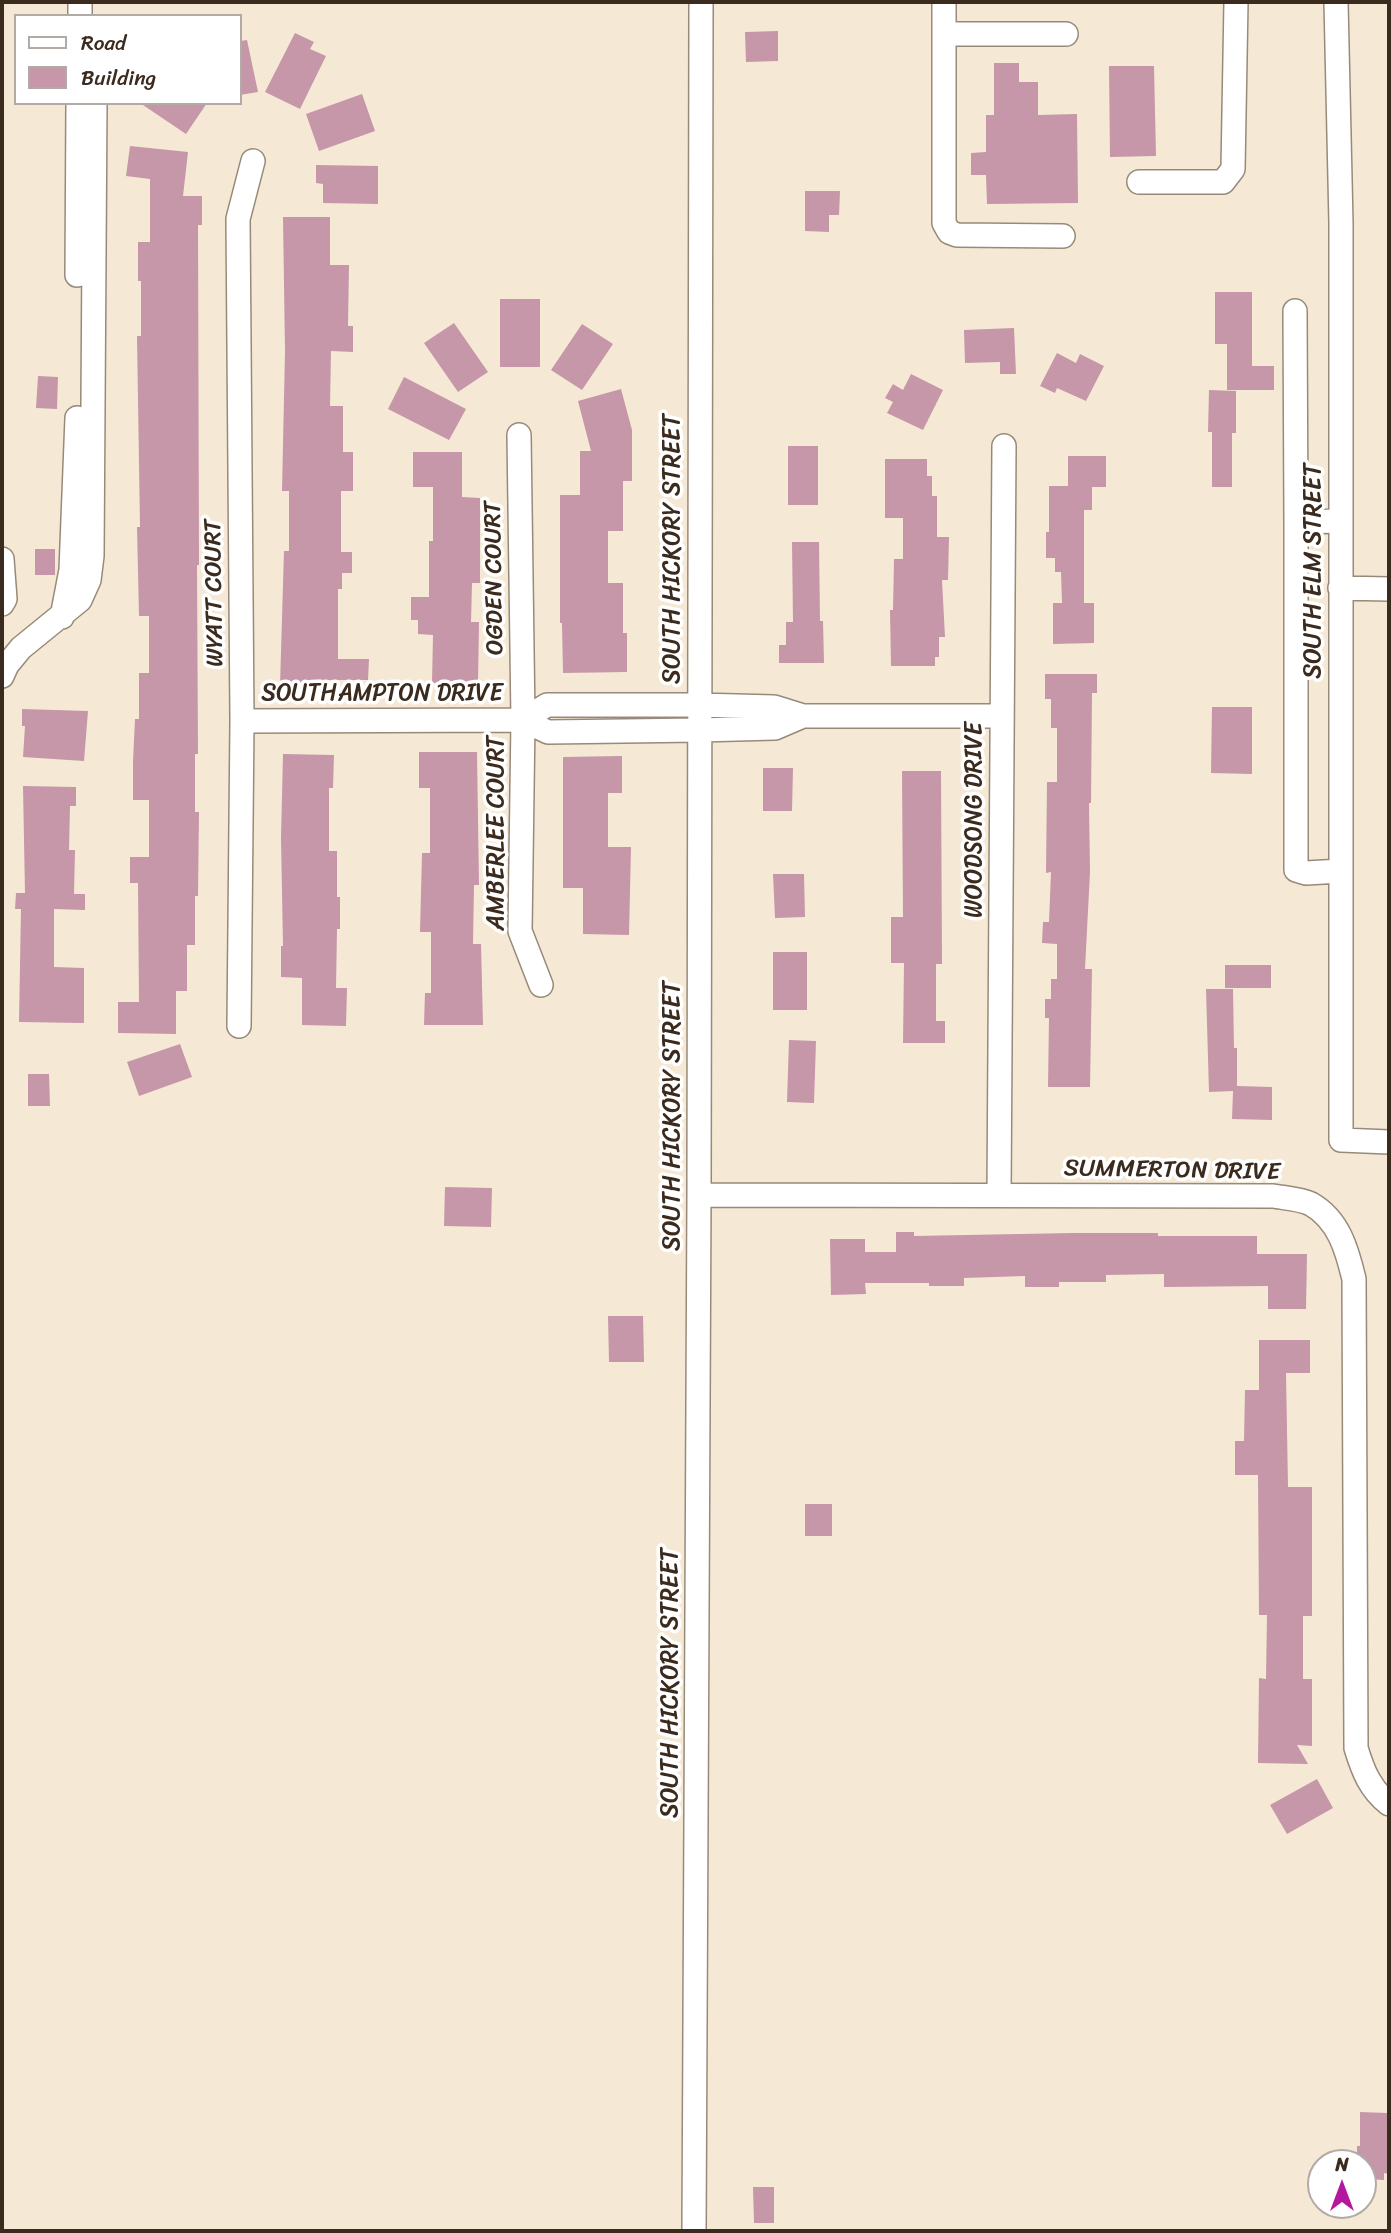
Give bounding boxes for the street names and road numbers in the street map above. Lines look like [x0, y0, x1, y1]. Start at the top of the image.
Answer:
street label: SOUTH HICKORY STREET [659, 414, 687, 684]
street label: SOUTH ELM STREET [1300, 463, 1328, 679]
street label: OGDEN COURT [479, 501, 511, 655]
street label: WYATT COURT [199, 519, 231, 667]
street label: SOUTHAMPTON DRIVE [261, 680, 503, 708]
street label: WOODSONG DRIVE [961, 722, 989, 918]
street label: AMBERLEE COURT [483, 736, 511, 930]
street label: SOUTH HICKORY STREET [659, 981, 687, 1251]
street label: SUMMERTON DRIVE [1064, 1155, 1280, 1187]
street label: SOUTH HICKORY STREET [657, 1548, 685, 1818]

